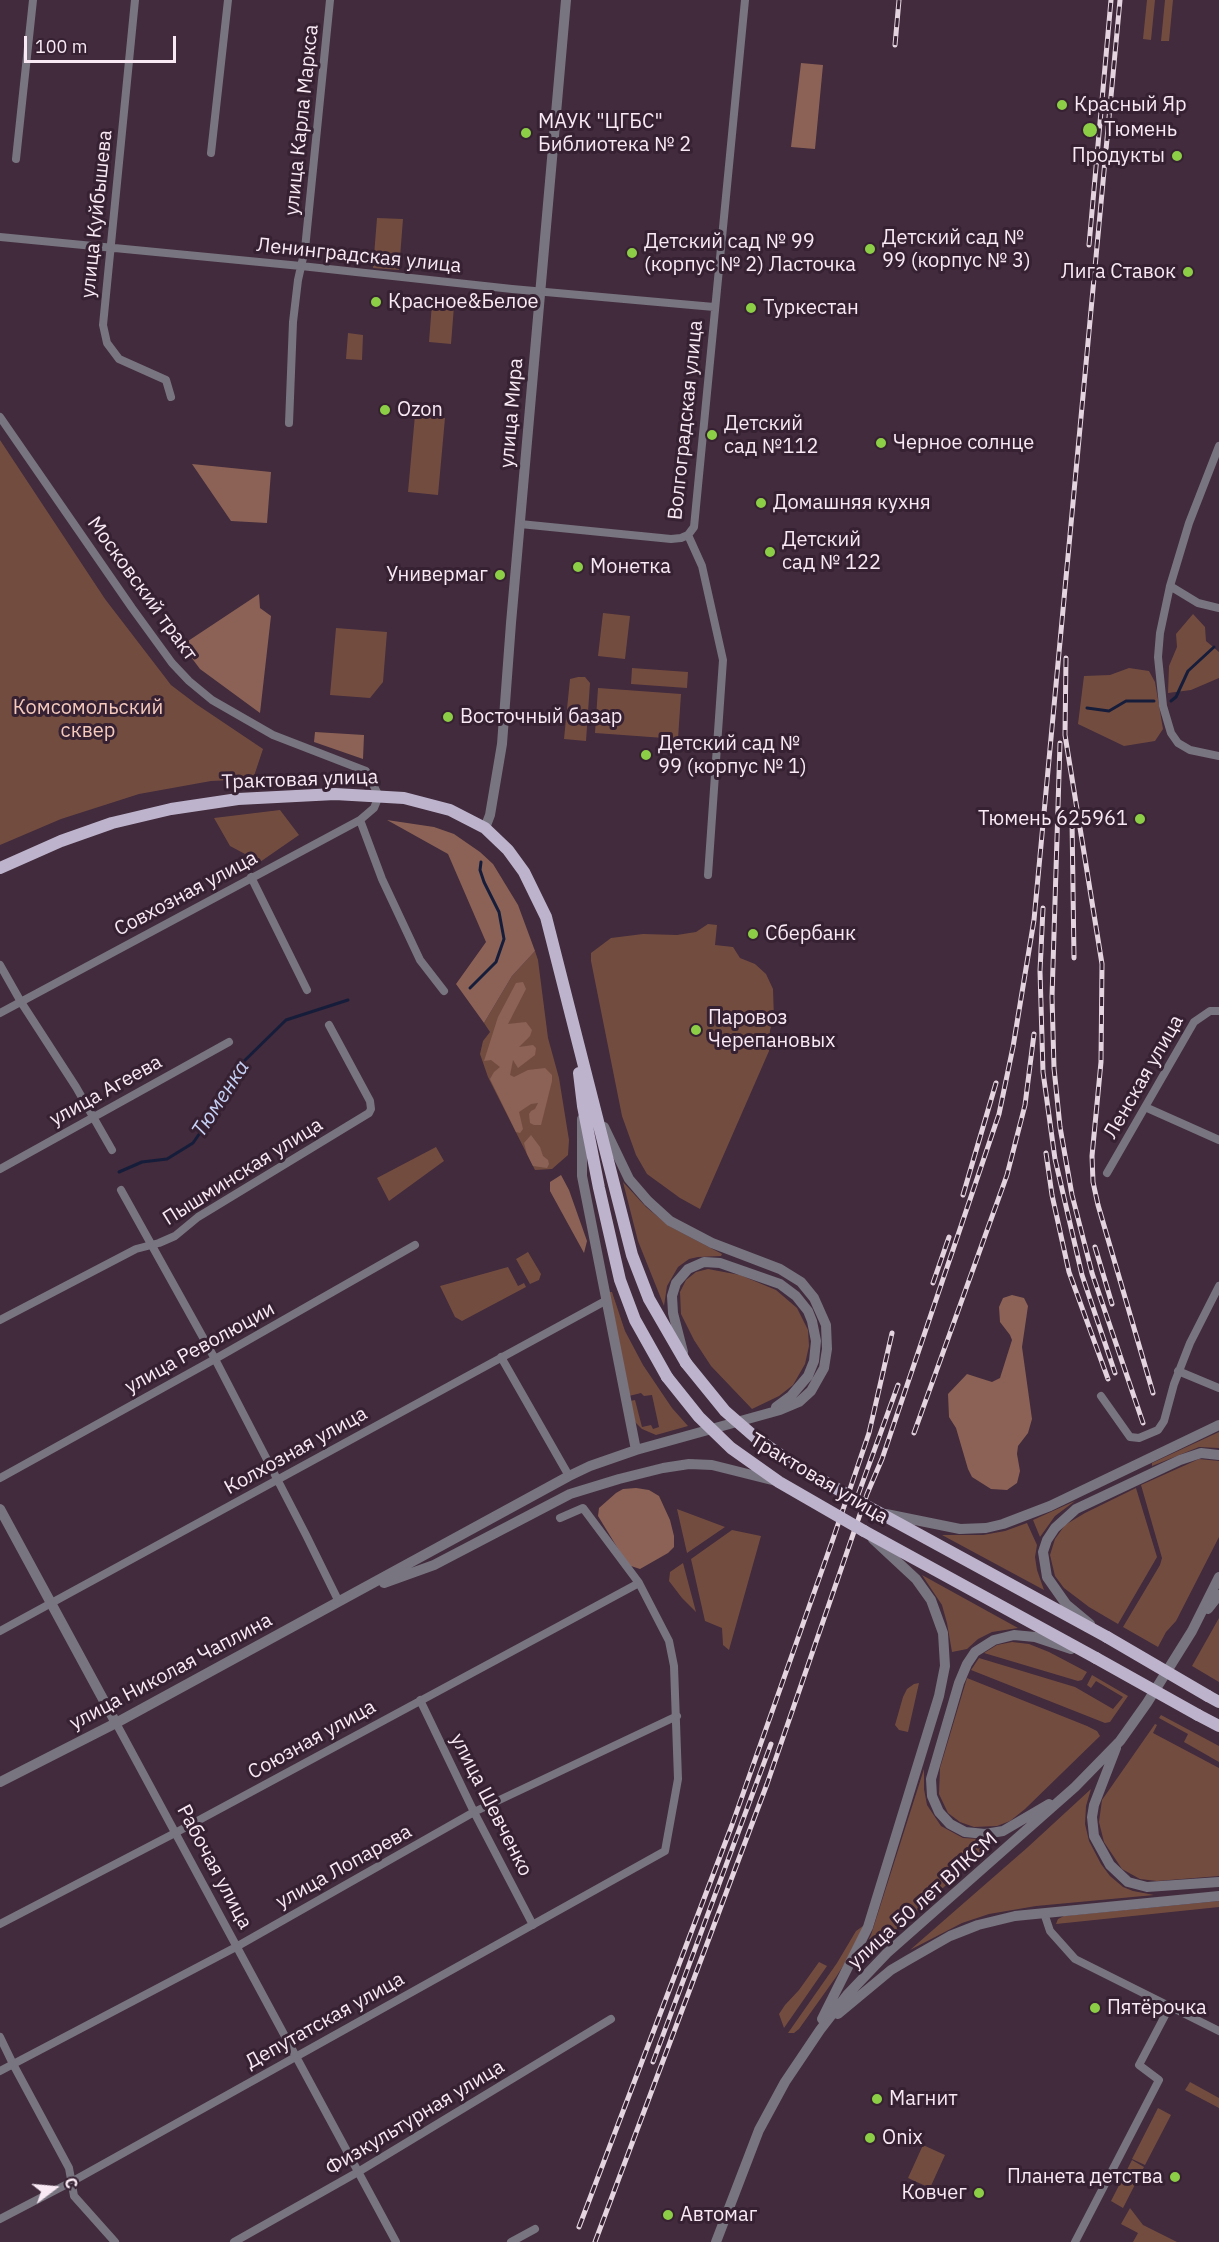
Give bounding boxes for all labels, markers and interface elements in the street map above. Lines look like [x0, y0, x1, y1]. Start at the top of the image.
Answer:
street label: улица Карла Маркса [280, 23, 324, 217]
scale bar [27, 24, 178, 62]
text: 100 m [35, 35, 87, 58]
place label: Красный Яр [1074, 93, 1187, 117]
marker: Красный Яр [1055, 98, 1069, 112]
place label: МАУК "ЦГБС" Библиотека № 2 [538, 110, 691, 157]
place label: Тюмень [1104, 118, 1177, 142]
marker: Тюмень [1081, 121, 1099, 139]
marker: МАУК "ЦГБС" Библиотека № 2 [519, 126, 533, 140]
street label: улица Куйбышева [76, 129, 118, 299]
place label: Продукты [1072, 144, 1165, 168]
marker: Продукты [1170, 149, 1184, 163]
place label: Детский сад № 99 (корпус № 3) [882, 226, 1031, 273]
place label: Детский сад № 99 (корпус № 2) Ласточка [644, 230, 856, 277]
street label: Ленинградская улица [255, 233, 463, 279]
marker: Детский сад № 99 (корпус № 3) [863, 242, 877, 256]
marker: Детский сад № 99 (корпус № 2) Ласточка [625, 246, 639, 260]
place label: Лига Ставок [1061, 260, 1176, 284]
marker: Лига Ставок [1181, 265, 1195, 279]
place label: Красное&Белое [388, 290, 539, 314]
marker: Красное&Белое [369, 295, 383, 309]
place label: Туркестан [763, 296, 859, 320]
marker: Туркестан [744, 301, 758, 315]
street label: Волгоградская улица [664, 319, 708, 521]
street label: улица Мира [495, 357, 529, 469]
place label: Ozon [397, 398, 443, 422]
marker: Ozon [378, 403, 392, 417]
place label: Детский сад №112 [724, 412, 818, 459]
marker: Детский сад №112 [705, 428, 719, 442]
place label: Черное солнце [893, 431, 1034, 455]
marker: Черное солнце [874, 436, 888, 450]
place label: Домашняя кухня [773, 491, 931, 515]
marker: Домашняя кухня [754, 496, 768, 510]
street label: Московский тракт [82, 512, 202, 666]
place label: Детский сад № 122 [782, 528, 881, 575]
marker: Детский сад № 122 [763, 545, 777, 559]
place label: Монетка [590, 555, 671, 579]
marker: Монетка [571, 560, 585, 574]
place label: Универмаг [386, 563, 488, 587]
marker: Универмаг [493, 568, 507, 582]
park label: Комсомольский сквер [13, 696, 163, 743]
place label: Восточный базар [460, 705, 622, 729]
marker: Восточный базар [441, 710, 455, 724]
place label: Детский сад № 99 (корпус № 1) [658, 732, 807, 779]
marker: Детский сад № 99 (корпус № 1) [639, 748, 653, 762]
street label: Трактовая улица [221, 765, 379, 795]
place label: Тюмень 625961 [978, 807, 1128, 831]
marker: Тюмень 625961 [1133, 812, 1147, 826]
street label: Совхозная улица [110, 846, 262, 942]
place label: Сбербанк [765, 922, 856, 946]
marker: Сбербанк [746, 927, 760, 941]
place label: Паровоз Черепановых [708, 1006, 835, 1053]
street label: Ленская улица [1099, 1011, 1189, 1143]
marker: Паровоз Черепановых [689, 1023, 703, 1037]
street label: улица Агеева [46, 1050, 166, 1132]
water label: Тюменка [187, 1056, 255, 1142]
street label: Пышминская улица [159, 1113, 327, 1231]
street label: улица Революции [121, 1297, 279, 1399]
street label: Колхозная улица [220, 1402, 372, 1500]
street label: Трактовая улица [746, 1428, 892, 1530]
street label: улица Николая Чаплина [66, 1608, 276, 1736]
street label: Союзная улица [244, 1695, 380, 1785]
street label: улица Шевченко [445, 1730, 537, 1880]
street label: Рабочая улица [171, 1801, 257, 1933]
street label: улица Лопарева [272, 1820, 416, 1914]
street label: улица 50 лет ВЛКСМ [843, 1828, 1003, 1974]
street label: Депутатская улица [241, 1967, 409, 2075]
place label: Пятёрочка [1107, 1996, 1207, 2020]
marker: Пятёрочка [1088, 2001, 1102, 2015]
street label: Физкультурная улица [321, 2055, 509, 2181]
place label: Магнит [889, 2087, 958, 2111]
marker: Магнит [870, 2092, 884, 2106]
place label: Onix [882, 2126, 923, 2150]
marker: Onix [863, 2131, 877, 2145]
north arrow [24, 2158, 84, 2218]
place label: Планета детства [1007, 2165, 1163, 2189]
marker: Планета детства [1168, 2170, 1182, 2184]
text: С [60, 2175, 82, 2191]
place label: Ковчег [902, 2181, 967, 2205]
marker: Ковчег [972, 2186, 986, 2200]
place label: Автомаг [680, 2203, 757, 2227]
marker: Автомаг [661, 2208, 675, 2222]

